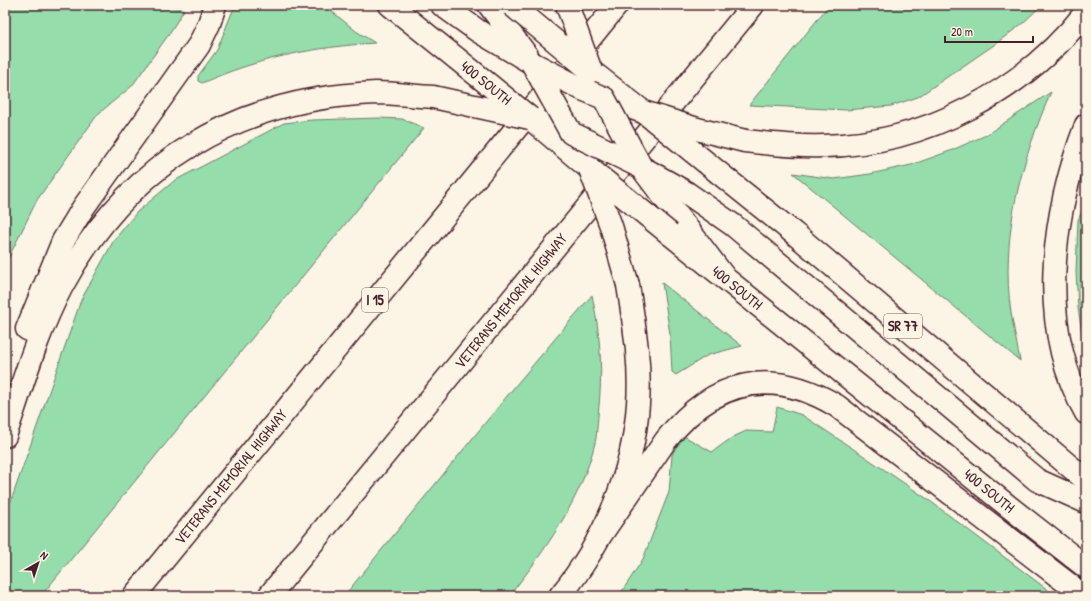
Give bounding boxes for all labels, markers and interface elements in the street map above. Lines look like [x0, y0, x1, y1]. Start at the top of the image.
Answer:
scale bar [945, 18, 1033, 44]
text: 20 m [951, 23, 973, 40]
street label: 400 SOUTH [456, 56, 516, 110]
street label: VETERANS MEMORIAL HIGHWAY [449, 228, 572, 373]
street label: 400 SOUTH [707, 261, 767, 315]
road number: I 15 [362, 288, 388, 312]
road number: SR 77 [884, 314, 922, 338]
street label: VETERANS MEMORIAL HIGHWAY [169, 404, 292, 549]
street label: 400 SOUTH [959, 464, 1019, 518]
north arrow [18, 543, 58, 583]
text: N [38, 548, 51, 563]

